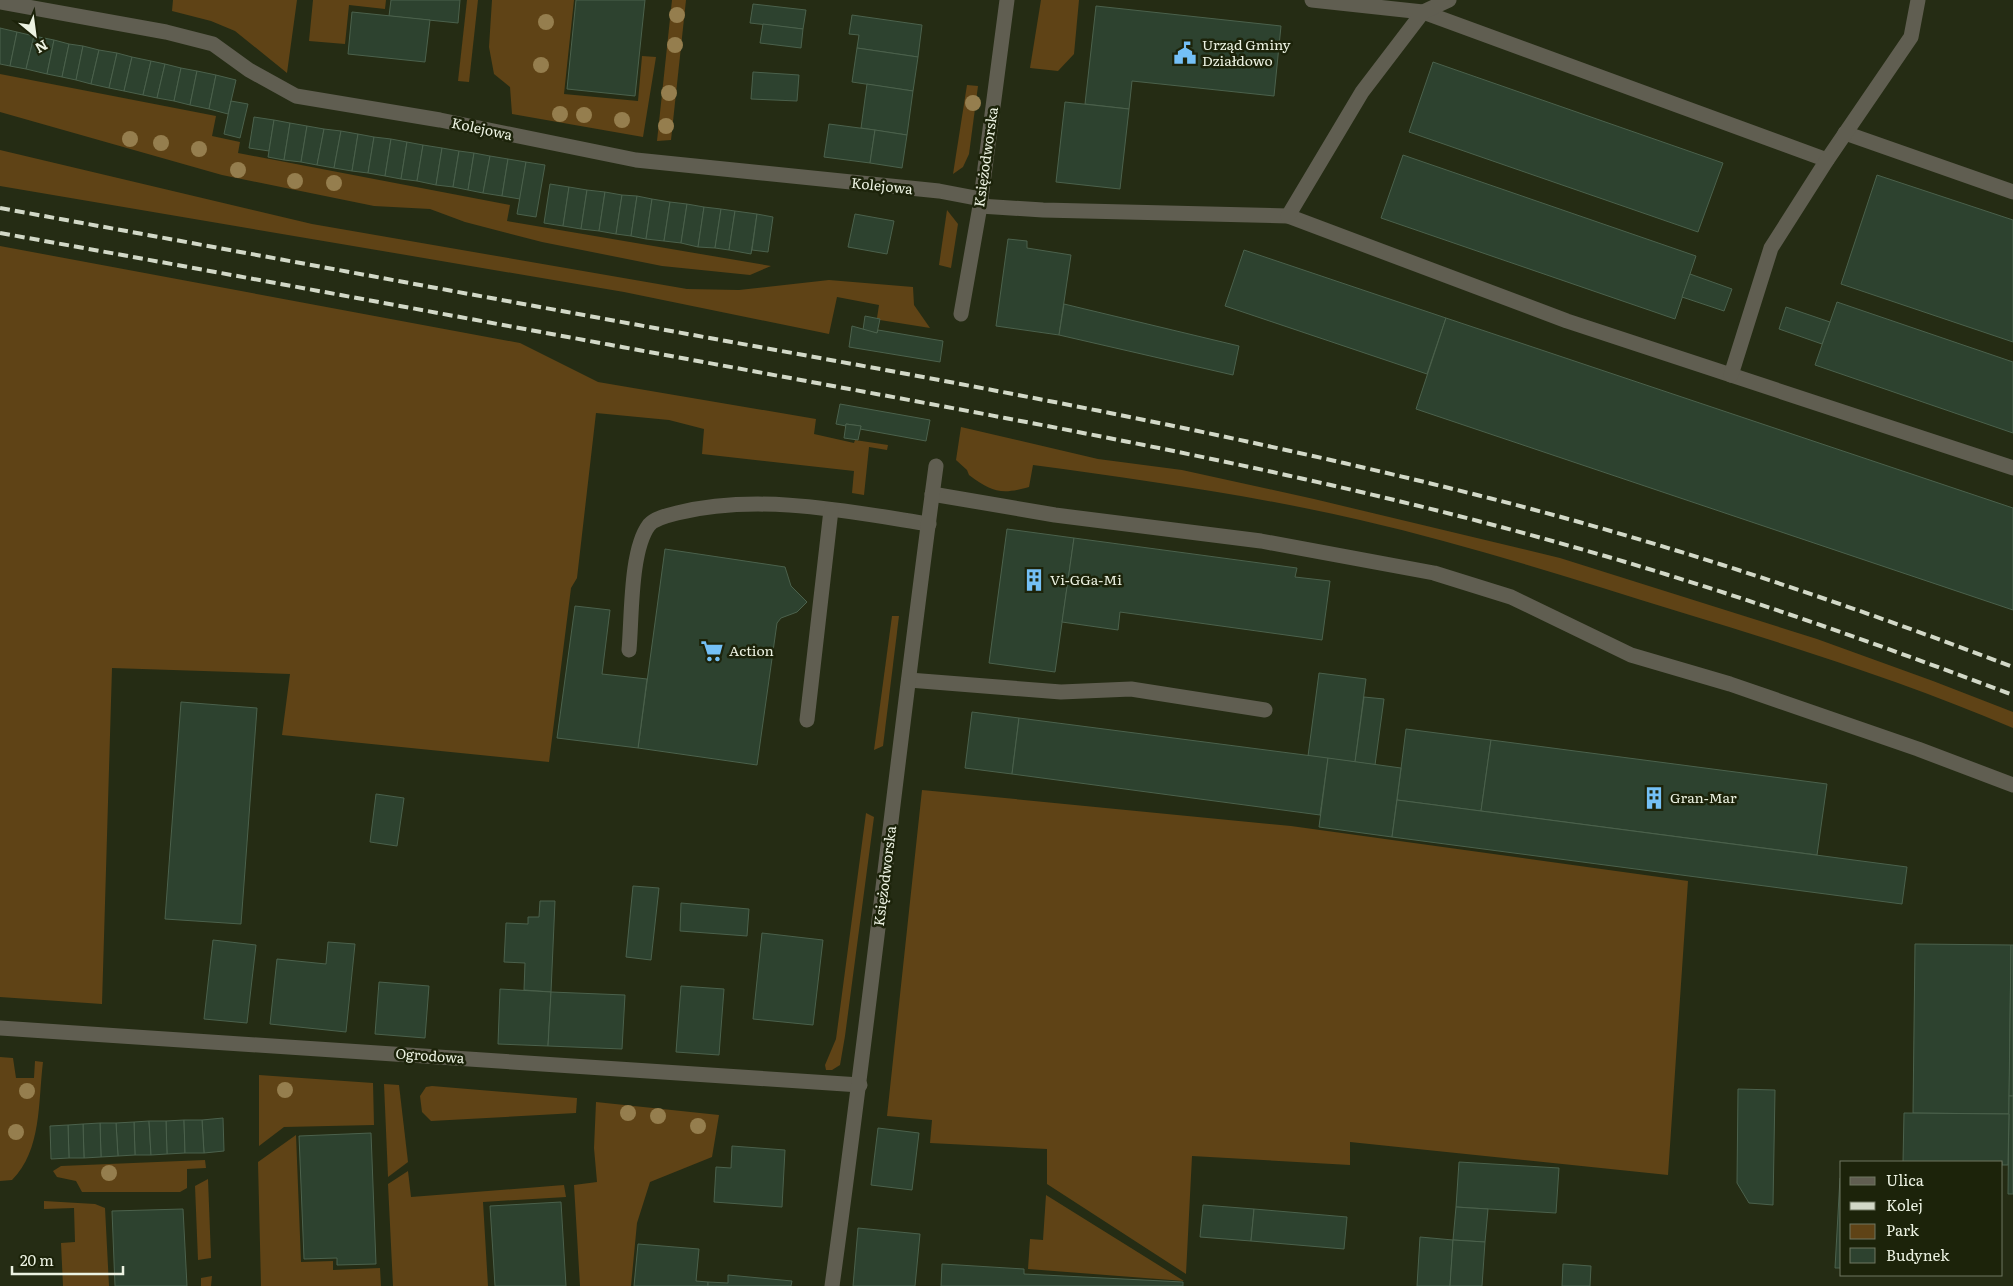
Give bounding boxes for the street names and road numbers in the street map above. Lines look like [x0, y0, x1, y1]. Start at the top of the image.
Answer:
street label: Księżodworska [968, 105, 1002, 208]
street label: Kolejowa [450, 112, 515, 144]
street label: Kolejowa [850, 172, 914, 198]
street label: Księżodworska [868, 824, 900, 927]
street label: Ogrodowa [395, 1043, 466, 1067]

